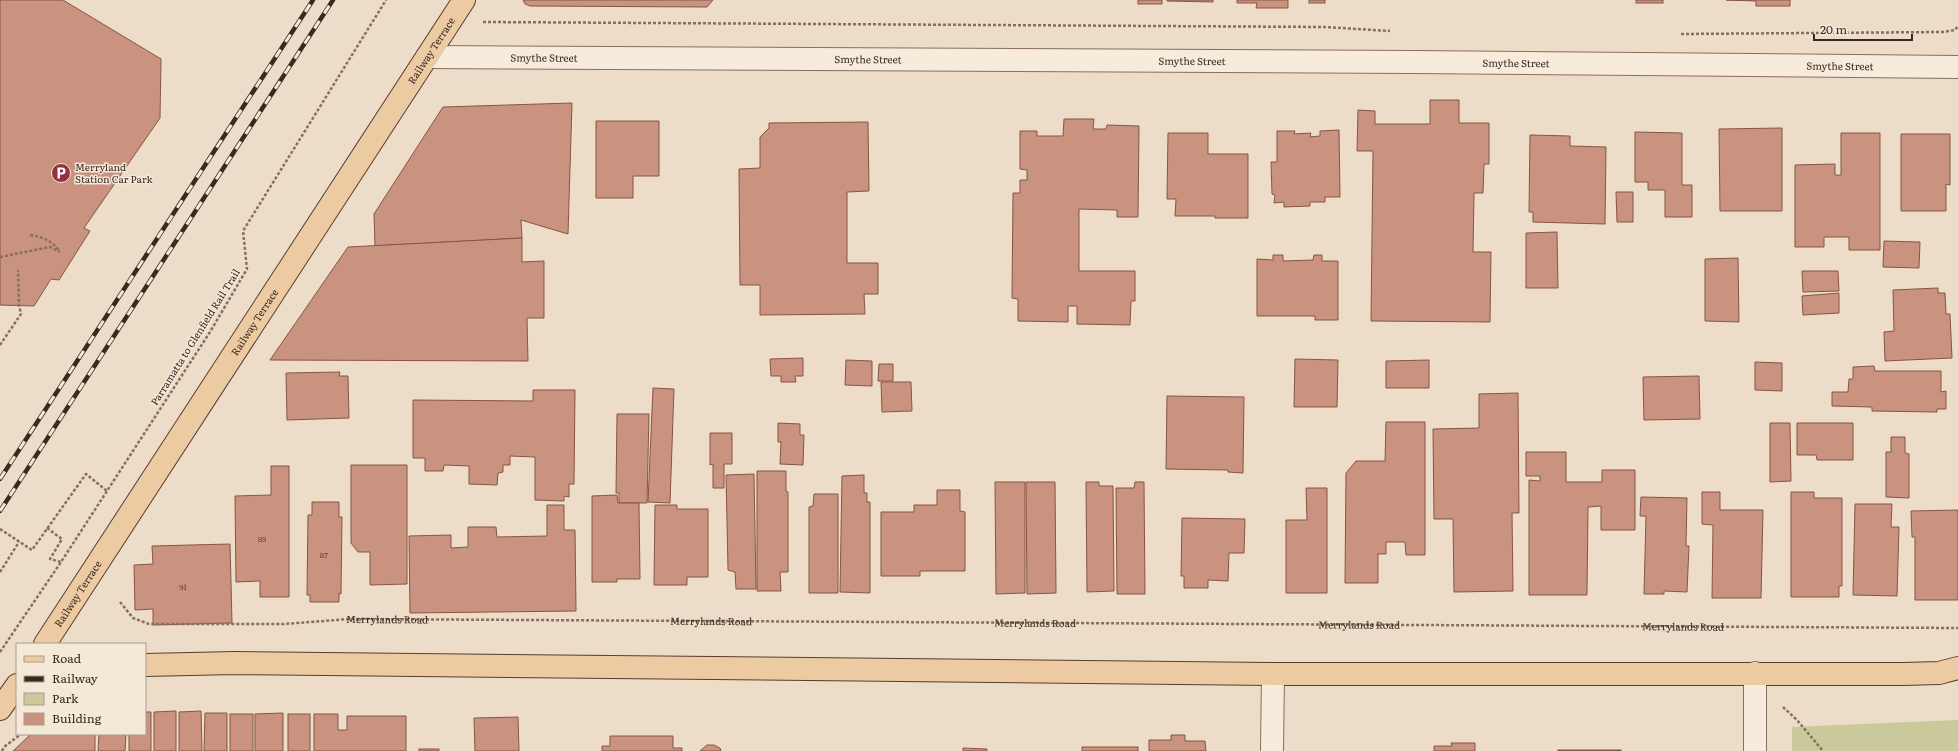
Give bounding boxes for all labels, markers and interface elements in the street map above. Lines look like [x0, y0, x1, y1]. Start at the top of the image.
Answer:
street label: Railway Terrace [403, 14, 458, 87]
scale bar [1814, 16, 1912, 42]
text: 20 m [1820, 20, 1847, 38]
street label: Smythe Street [510, 49, 578, 65]
street label: Smythe Street [834, 51, 902, 66]
street label: Smythe Street [1158, 53, 1226, 68]
street label: Smythe Street [1482, 55, 1550, 70]
street label: Smythe Street [1806, 58, 1874, 73]
place label: Merryland Station Car Park [75, 159, 153, 186]
parking icon: Merryland Station Car Park [50, 162, 72, 184]
street label: Parramatta to Glenfield Rail Trail [146, 265, 243, 408]
street label: Railway Terrace [227, 286, 281, 358]
house number: 89 [258, 533, 266, 544]
house number: 87 [320, 549, 328, 560]
street label: Railway Terrace [50, 557, 105, 630]
house number: 91 [179, 581, 187, 592]
street label: Merrylands Road [346, 611, 428, 626]
street label: Merrylands Road [670, 613, 752, 628]
street label: Merrylands Road [994, 615, 1076, 630]
street label: Merrylands Road [1318, 616, 1400, 632]
street label: Merrylands Road [1642, 618, 1724, 634]
legend [16, 643, 146, 735]
text: Road [52, 649, 82, 667]
text: Railway [52, 669, 98, 687]
text: Park [52, 689, 79, 707]
text: Building [52, 709, 102, 727]

